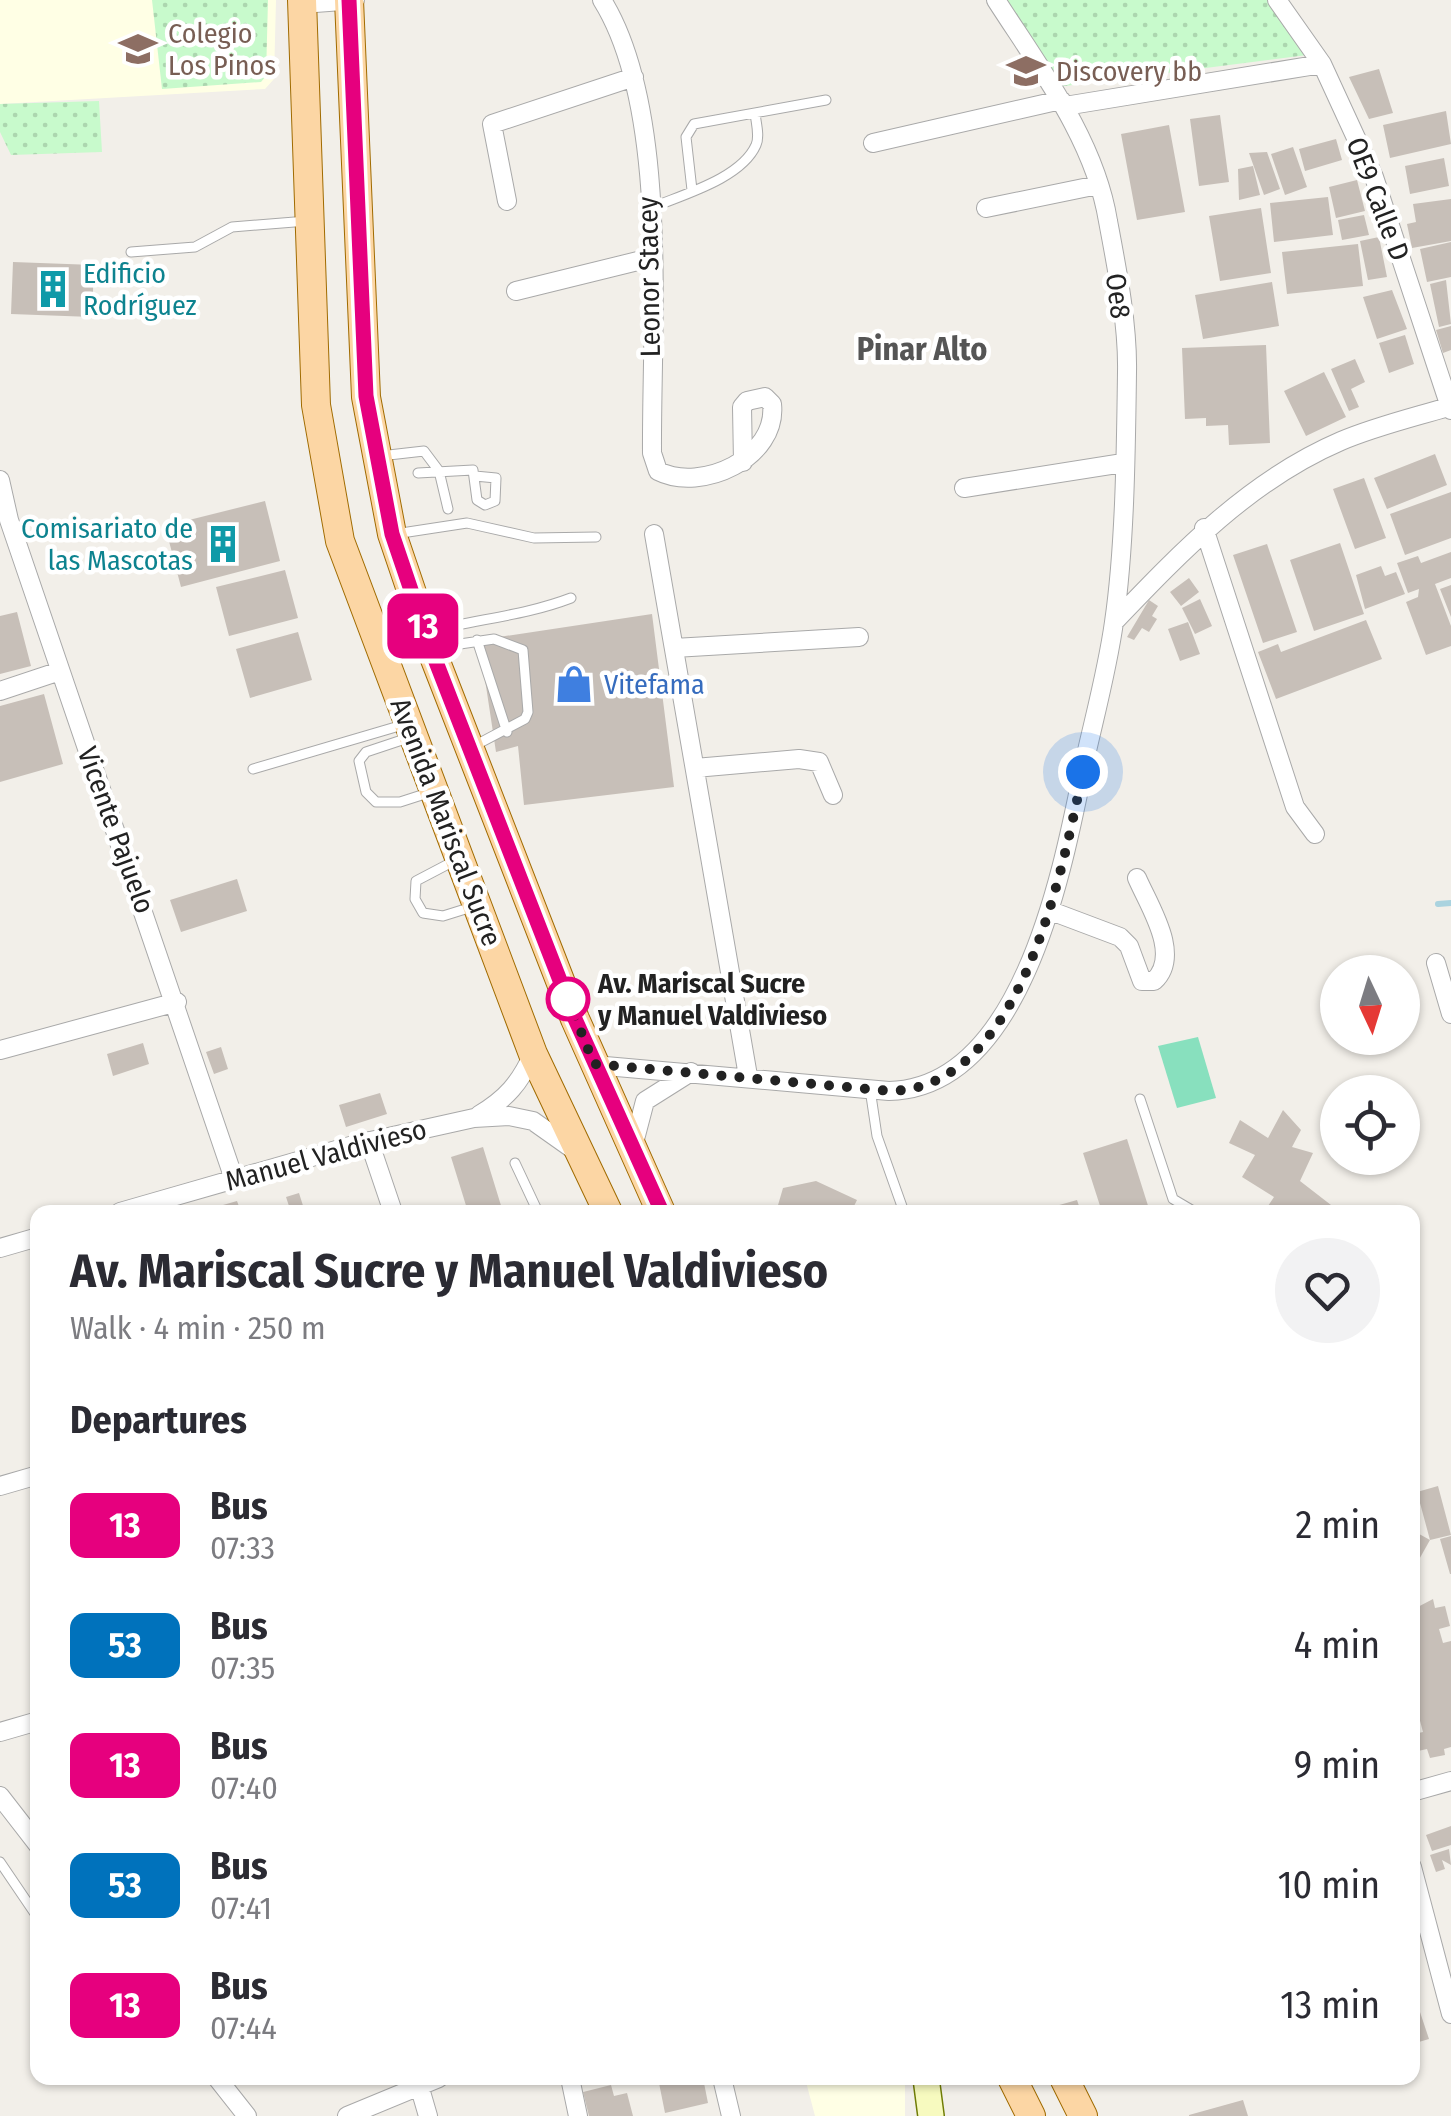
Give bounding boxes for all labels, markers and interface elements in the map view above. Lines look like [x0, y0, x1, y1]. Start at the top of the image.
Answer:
place label: Colegio Los Pinos [168, 17, 276, 82]
school or university icon: Colegio Los Pinos [117, 28, 159, 70]
school or university icon: Discovery bb [1005, 50, 1047, 92]
place label: Discovery bb [1056, 55, 1202, 88]
street label: OE9 Calle D [1339, 133, 1417, 265]
street label: Leonor Stacey [631, 196, 667, 357]
place label: Edificio Rodríguez [83, 257, 197, 322]
building icon: Edificio Rodríguez [32, 268, 74, 310]
street label: Oe8 [1099, 271, 1137, 321]
district label: Pinar Alto [857, 330, 987, 368]
place label: Comisariato de las Mascotas [21, 512, 193, 577]
building icon: Comisariato de las Mascotas [202, 523, 244, 565]
line badge: 13 [378, 594, 468, 658]
text: 13 [407, 605, 439, 647]
shop icon: Vitefama [553, 663, 595, 705]
place label: Vitefama [604, 668, 705, 701]
street label: Avenida Mariscal Sucre [383, 693, 509, 951]
street label: Vicente Pajuelo [71, 742, 161, 918]
your location [1058, 747, 1108, 797]
north arrow [1320, 955, 1420, 1055]
map controls [1320, 955, 1420, 1175]
place label: Av. Mariscal Sucre y Manuel Valdivieso [597, 967, 827, 1032]
marker: Av. Mariscal Sucre y Manuel Valdivieso [547, 978, 589, 1020]
button: locate [1320, 1075, 1420, 1175]
street label: Manuel Valdivieso [222, 1112, 430, 1198]
button: heart [1275, 1238, 1380, 1343]
text: Av. Mariscal Sucre y Manuel Valdivieso [70, 1242, 828, 1300]
text: Walk · 4 min · 250 m [70, 1309, 326, 1347]
text: Departures [70, 1397, 247, 1443]
text: Bus [210, 1483, 268, 1529]
text: 2 min [1295, 1502, 1380, 1548]
text: 13 [109, 1504, 141, 1546]
text: 07:33 [210, 1529, 275, 1567]
text: Bus [210, 1603, 268, 1649]
text: 4 min [1294, 1622, 1380, 1668]
text: 53 [108, 1624, 142, 1666]
text: 07:35 [210, 1649, 275, 1687]
text: Bus [210, 1723, 268, 1769]
text: 9 min [1294, 1742, 1380, 1788]
text: 13 [109, 1744, 141, 1786]
text: 07:40 [210, 1769, 278, 1807]
text: Bus [210, 1843, 268, 1889]
text: 10 min [1278, 1862, 1380, 1908]
text: 53 [108, 1864, 142, 1906]
text: 07:41 [210, 1889, 272, 1927]
text: Bus [210, 1963, 268, 2009]
text: 13 min [1280, 1982, 1380, 2028]
text: 13 [109, 1984, 141, 2026]
text: 07:44 [210, 2009, 277, 2047]

